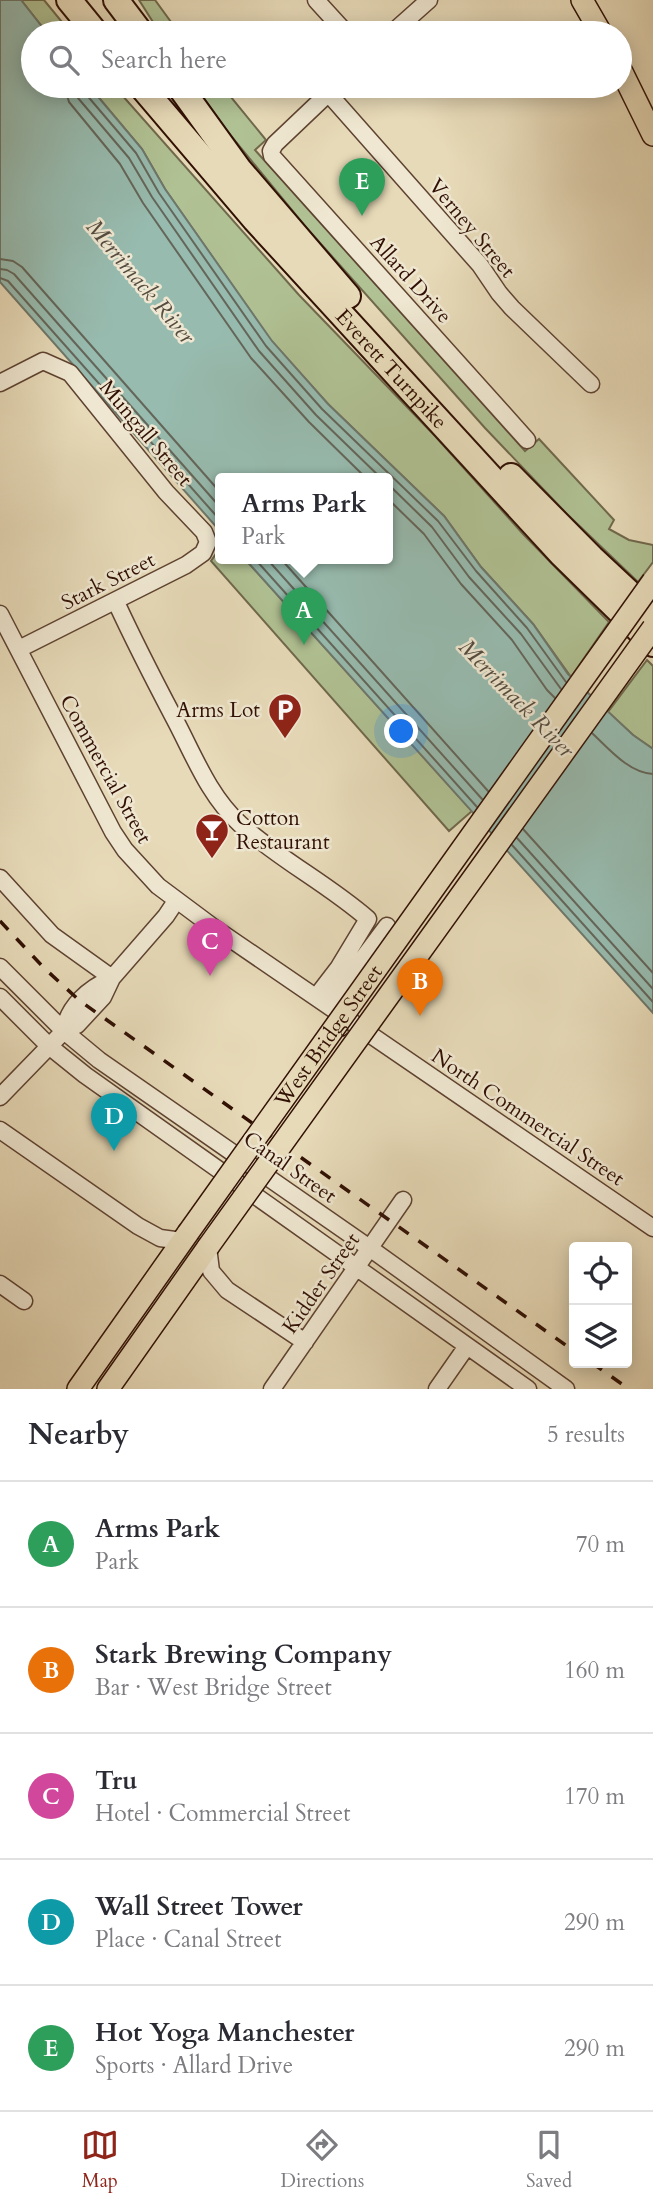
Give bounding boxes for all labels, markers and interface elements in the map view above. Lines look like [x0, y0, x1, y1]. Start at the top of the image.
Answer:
search box [21, 21, 632, 98]
icon: search [45, 41, 83, 79]
text: Search here [101, 42, 227, 77]
pin: E [339, 158, 385, 216]
street label: Verney Street [422, 173, 522, 284]
water label: Merrimack River [79, 212, 203, 351]
street label: Allard Drive [363, 229, 458, 330]
street label: Everett Turnpike [329, 303, 454, 436]
street label: Mungall Street [92, 374, 199, 493]
popup [215, 473, 393, 564]
text: Arms Park [241, 486, 367, 521]
text: Park [241, 521, 286, 552]
street label: Stark Street [57, 545, 160, 617]
pin: A [281, 587, 327, 645]
water label: Merrimack River [452, 632, 582, 766]
street label: Commercial Street [53, 690, 159, 849]
parking icon: Arms Lot [266, 691, 304, 740]
place label: Arms Lot [176, 696, 260, 725]
your location [384, 714, 418, 748]
place label: Cotton Restaurant [236, 804, 330, 857]
bar icon: Cotton Restaurant [193, 811, 231, 860]
pin: C [187, 918, 233, 976]
pin: B [397, 958, 443, 1016]
street label: West Bridge Street [268, 959, 390, 1114]
street label: North Commercial Street [426, 1042, 630, 1193]
pin: D [91, 1093, 137, 1151]
street label: Canal Street [237, 1125, 342, 1210]
street label: Kidder Street [276, 1227, 367, 1340]
map controls [569, 1242, 632, 1368]
button: locate [569, 1242, 632, 1305]
button: layers [569, 1305, 632, 1368]
text: Nearby [28, 1414, 129, 1455]
text: 5 results [547, 1419, 625, 1450]
text: Arms Park [95, 1511, 220, 1546]
text: A [42, 1529, 60, 1560]
text: 70 m [576, 1529, 625, 1560]
text: Park [95, 1546, 139, 1577]
text: Stark Brewing Company [95, 1637, 392, 1672]
text: B [43, 1655, 59, 1686]
text: 160 m [564, 1655, 625, 1686]
text: Bar · West Bridge Street [95, 1672, 332, 1703]
text: Tru [95, 1763, 138, 1798]
text: C [42, 1781, 60, 1812]
text: 170 m [564, 1781, 625, 1812]
text: Hotel · Commercial Street [95, 1798, 350, 1829]
text: Wall Street Tower [95, 1889, 303, 1924]
text: D [41, 1907, 61, 1938]
text: 290 m [564, 1907, 625, 1938]
text: Place · Canal Street [95, 1924, 281, 1955]
text: Hot Yoga Manchester [95, 2015, 354, 2050]
text: E [44, 2033, 58, 2064]
text: 290 m [564, 2033, 625, 2064]
text: Sports · Allard Drive [95, 2050, 293, 2081]
tab: Map [81, 2126, 119, 2194]
tab: Directions [281, 2126, 364, 2194]
tab: Saved [526, 2126, 572, 2194]

